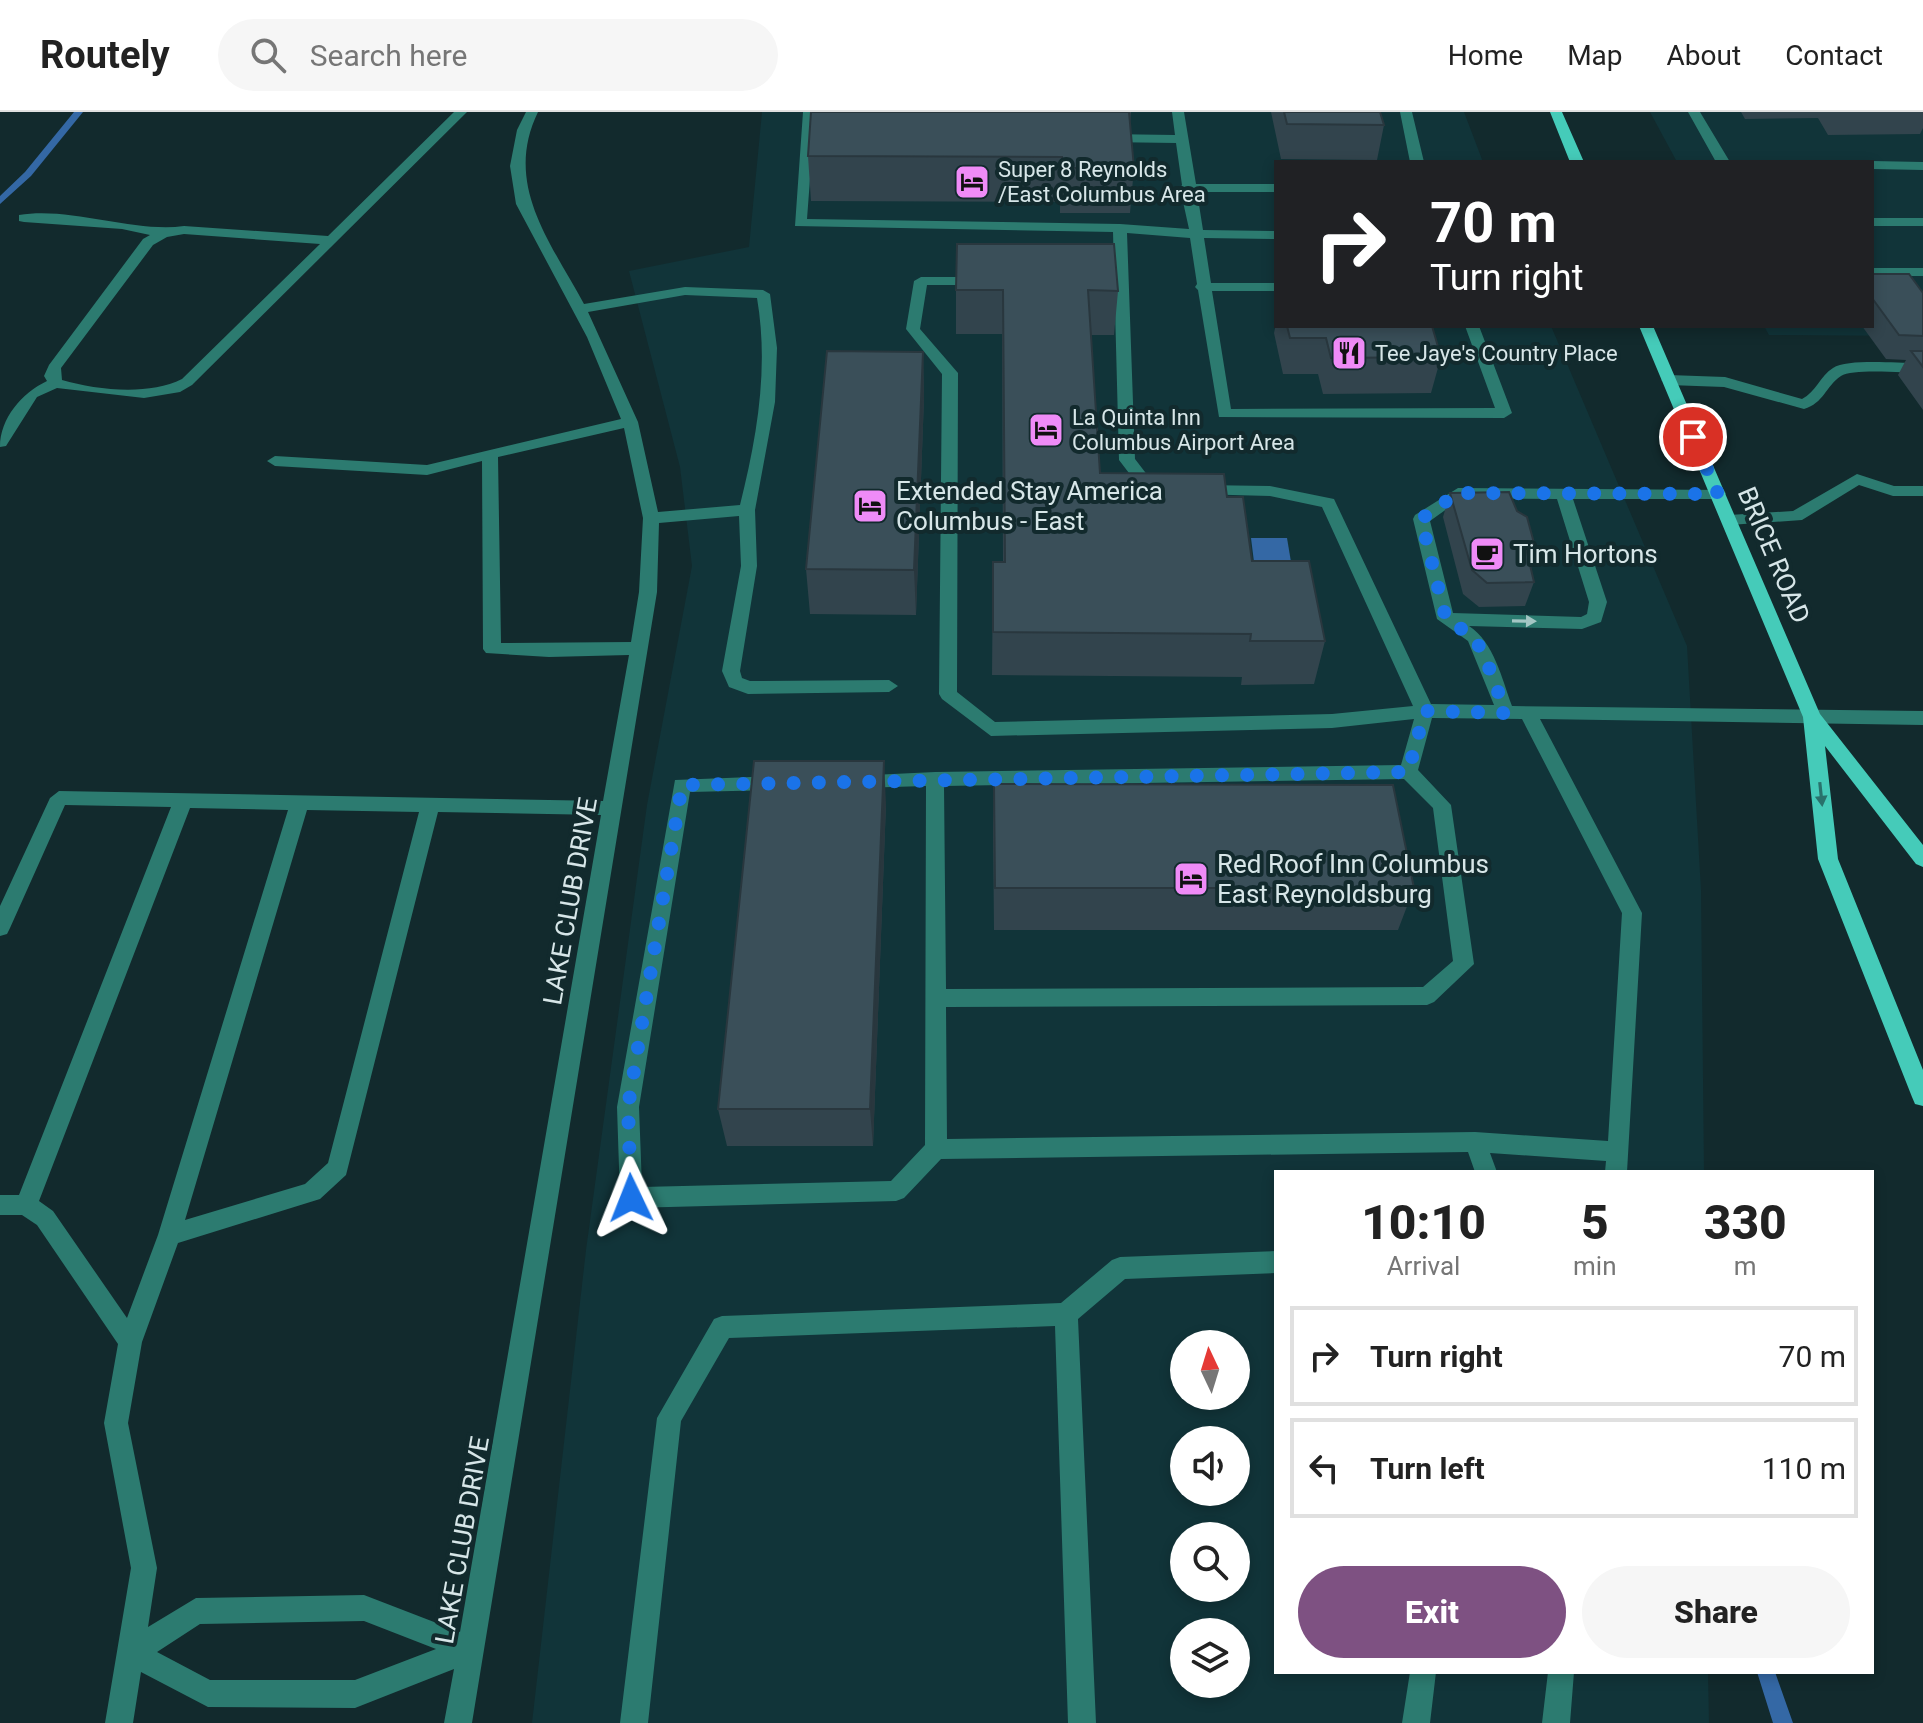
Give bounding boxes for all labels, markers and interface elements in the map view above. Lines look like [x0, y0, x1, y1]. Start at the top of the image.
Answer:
search box [218, 19, 778, 91]
text: Routely [40, 33, 170, 77]
icon: search [246, 33, 290, 77]
text: Search here [310, 38, 467, 73]
text: Home [1448, 39, 1523, 72]
text: Map [1567, 39, 1623, 72]
text: About [1667, 39, 1741, 72]
text: Contact [1785, 39, 1883, 72]
place label: Super 8 Reynolds /East Columbus Area [998, 157, 1206, 207]
hotel icon: Super 8 Reynolds /East Columbus Area [953, 163, 991, 201]
text: 70 m [1430, 190, 1557, 256]
icon: right [1298, 192, 1402, 296]
text: Turn right [1430, 257, 1583, 299]
restaurant icon: Tee Jaye's Country Place [1330, 334, 1368, 372]
place label: Tee Jaye's Country Place [1375, 341, 1618, 366]
pin [1659, 403, 1727, 471]
place label: La Quinta Inn Columbus Airport Area [1072, 405, 1295, 455]
hotel icon: La Quinta Inn Columbus Airport Area [1027, 411, 1065, 449]
icon: arrive [1671, 415, 1715, 459]
place label: Extended Stay America Columbus - East [896, 476, 1163, 536]
street label: BRICE ROAD [1732, 482, 1816, 628]
hotel icon: Extended Stay America Columbus - East [851, 487, 889, 525]
cafe icon: Tim Hortons [1468, 535, 1506, 573]
place label: Tim Hortons [1513, 539, 1658, 569]
one-way arrow [1512, 615, 1537, 628]
one-way arrow [1814, 782, 1827, 807]
street label: LAKE CLUB DRIVE [537, 795, 603, 1007]
place label: Red Roof Inn Columbus East Reynoldsburg [1217, 849, 1489, 909]
hotel icon: Red Roof Inn Columbus East Reynoldsburg [1172, 860, 1210, 898]
position arrow [589, 1156, 673, 1240]
text: 10:10 [1361, 1194, 1486, 1251]
text: 5 [1581, 1194, 1609, 1251]
text: 330 [1704, 1194, 1787, 1251]
text: Arrival [1387, 1251, 1460, 1281]
text: min [1573, 1251, 1617, 1281]
text: m [1734, 1251, 1757, 1281]
north arrow [1170, 1330, 1250, 1410]
map controls [1170, 1330, 1250, 1698]
icon: right [1302, 1334, 1346, 1378]
text: Turn right [1370, 1339, 1503, 1374]
text: 70 m [1779, 1339, 1846, 1374]
button: sound [1170, 1426, 1250, 1506]
street label: LAKE CLUB DRIVE [429, 1434, 495, 1646]
icon: left [1302, 1446, 1346, 1490]
text: Turn left [1370, 1451, 1485, 1486]
text: 110 m [1762, 1451, 1846, 1486]
button: search [1170, 1522, 1250, 1602]
button: Exit [1298, 1566, 1566, 1658]
button: Share [1582, 1566, 1850, 1658]
button: layers [1170, 1618, 1250, 1698]

